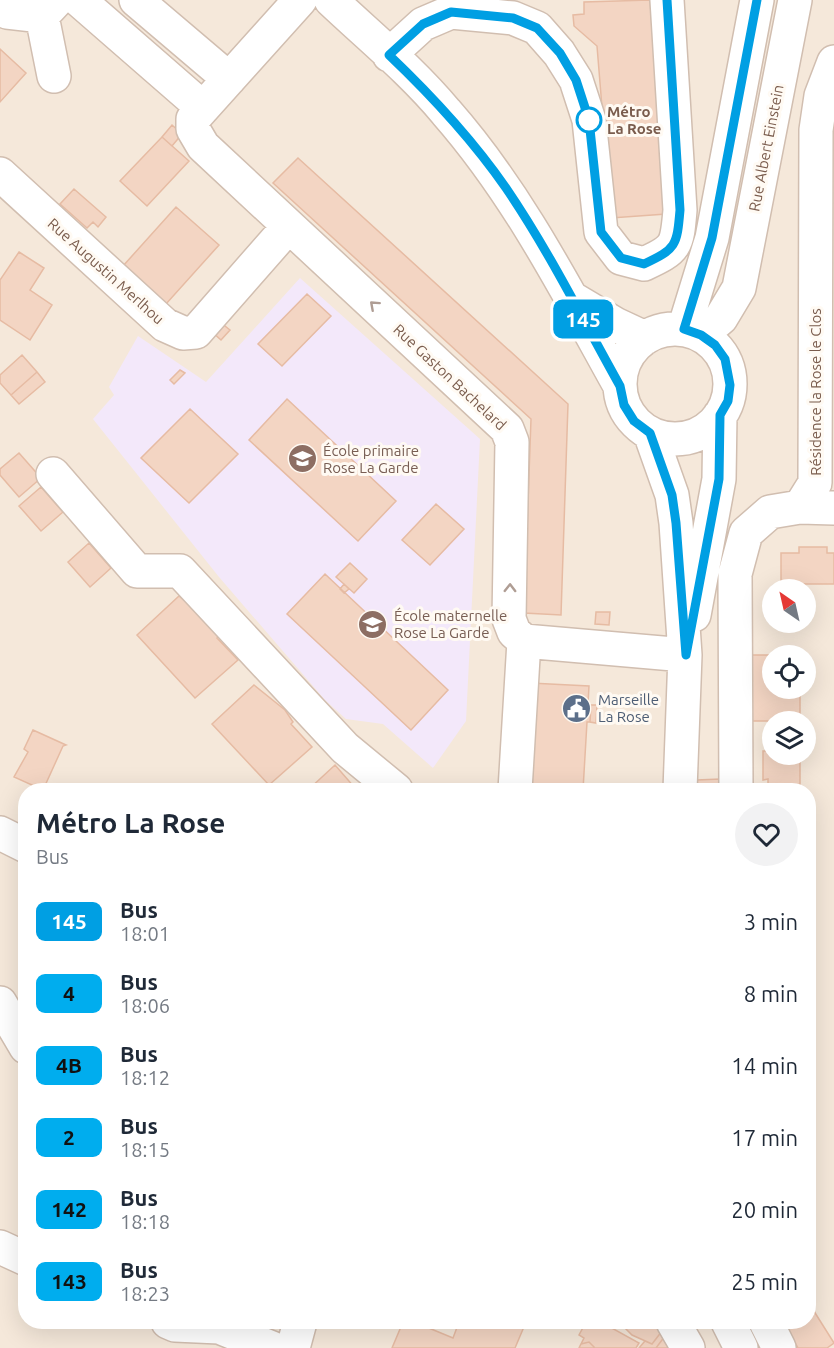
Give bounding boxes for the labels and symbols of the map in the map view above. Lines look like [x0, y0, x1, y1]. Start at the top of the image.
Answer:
street label: Rue Albert Einstein [745, 83, 787, 213]
place label: Métro La Rose [607, 103, 661, 137]
marker: Métro La Rose [576, 107, 602, 133]
street label: Rue Augustin Merlhou [45, 214, 167, 328]
line badge: 145 [548, 300, 618, 338]
one-way arrow [370, 302, 381, 313]
street label: Résidence la Rose le Clos [807, 308, 824, 476]
street label: Rue Gaston Bachelard [390, 320, 510, 434]
place label: École primaire Rose La Garde [323, 442, 419, 476]
school or university icon: École primaire Rose La Garde [286, 443, 318, 475]
north arrow [762, 579, 816, 633]
one-way arrow [503, 584, 516, 593]
place label: École maternelle Rose La Garde [394, 607, 507, 641]
school or university icon: École maternelle Rose La Garde [357, 608, 389, 640]
place label: Marseille La Rose [598, 691, 659, 725]
public building icon: Marseille La Rose [561, 692, 593, 724]

